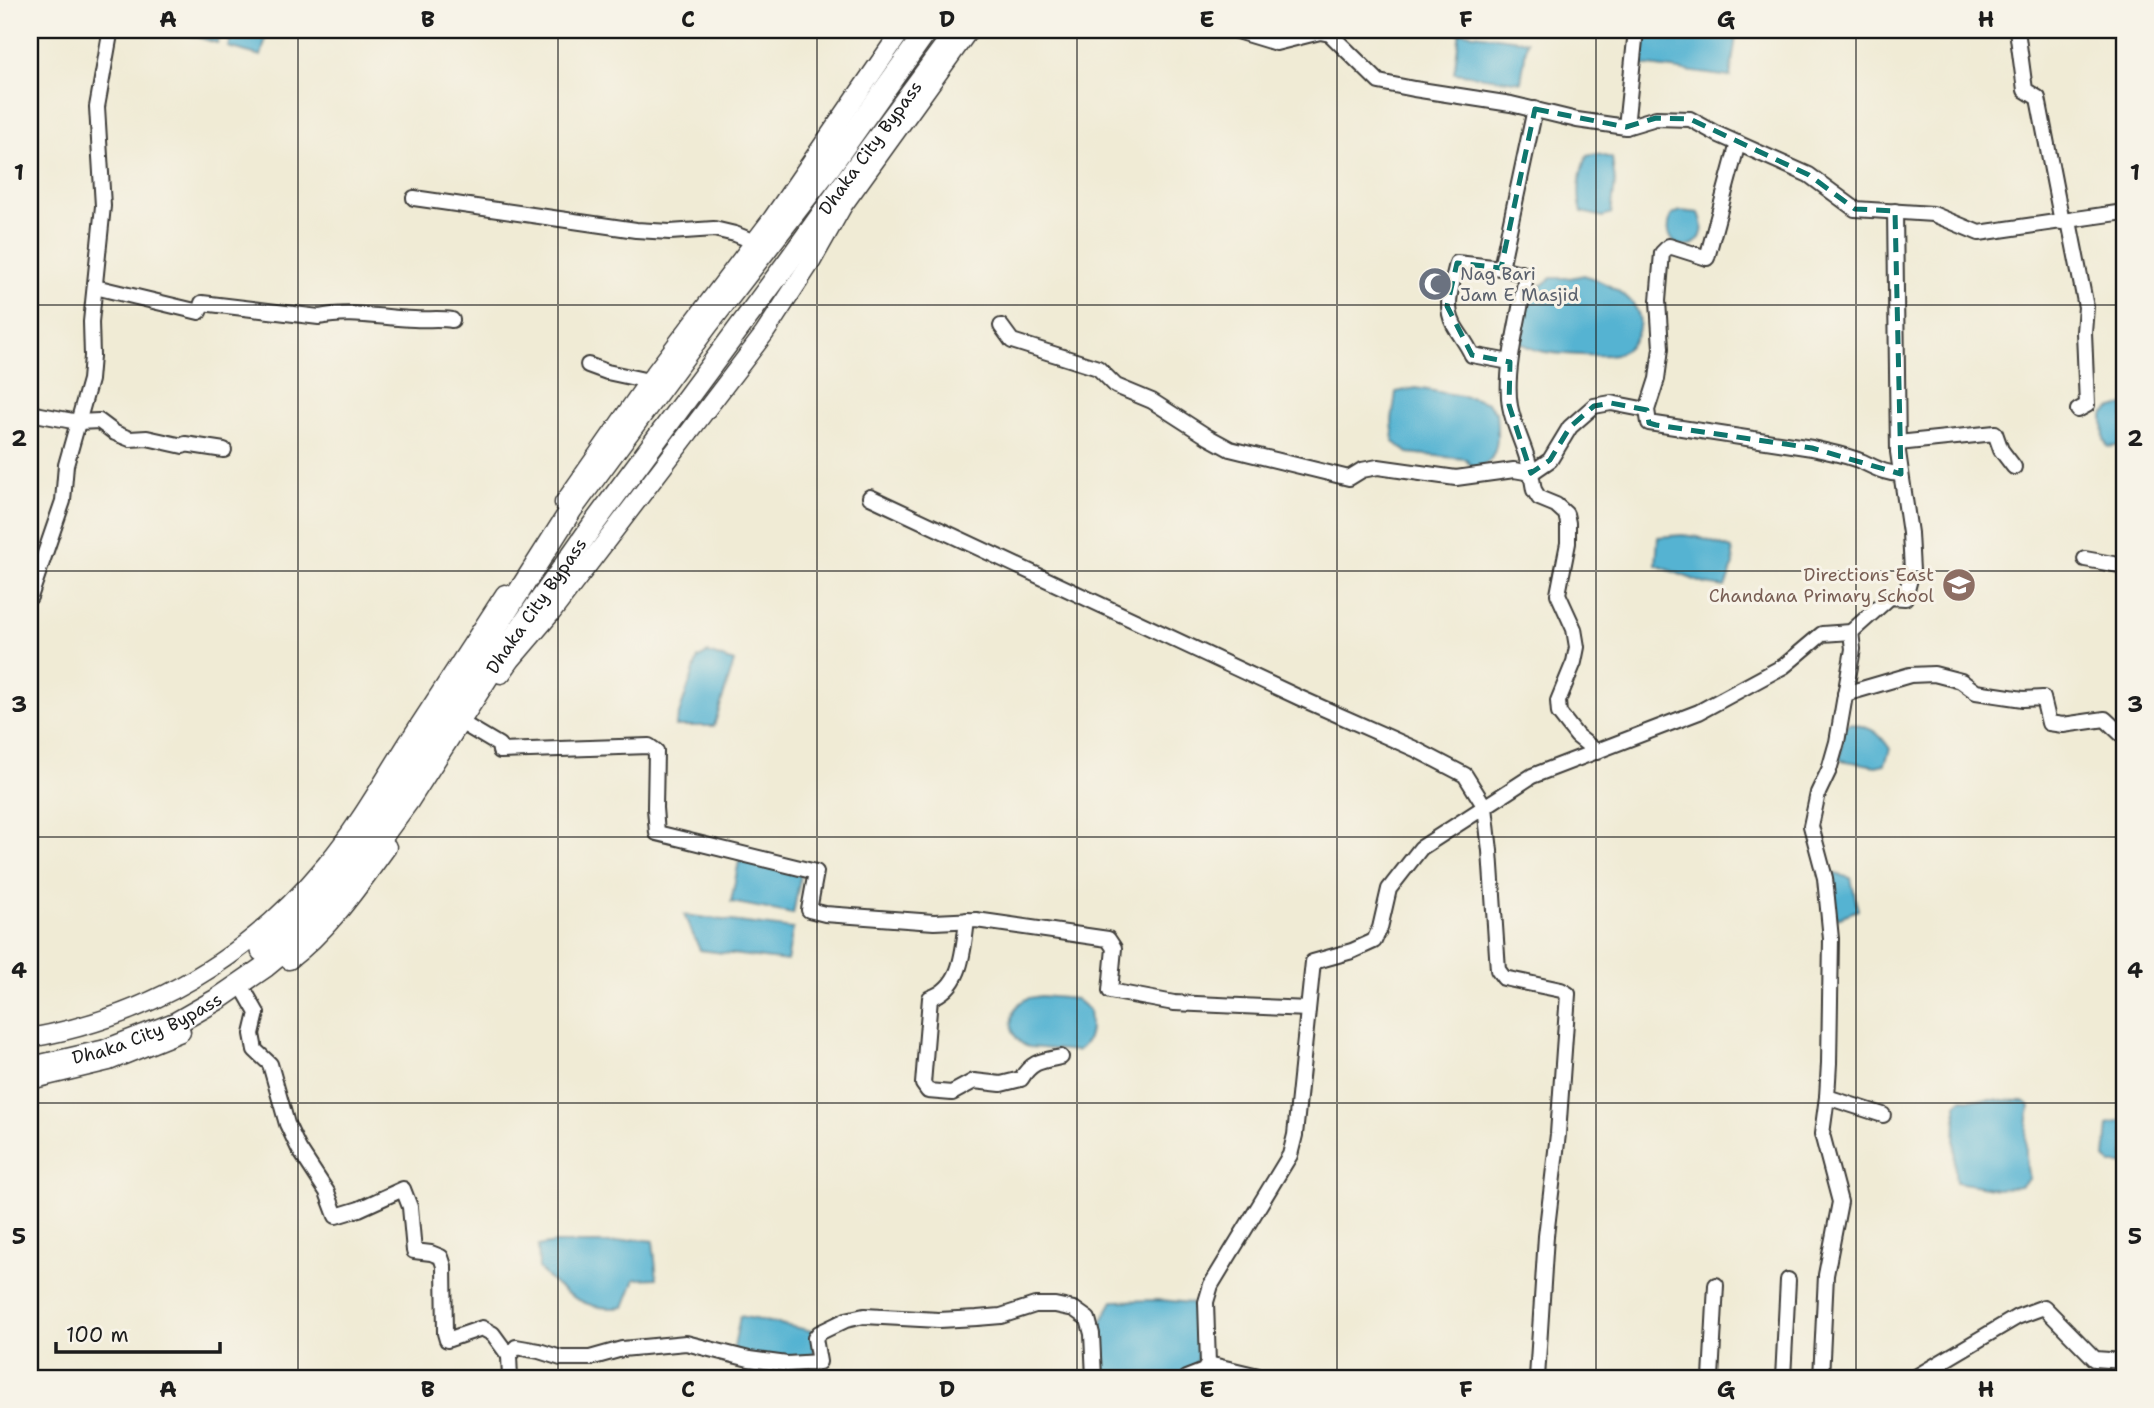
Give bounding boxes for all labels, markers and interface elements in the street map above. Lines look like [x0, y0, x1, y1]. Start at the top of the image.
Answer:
text: A [159, 4, 177, 34]
text: B [421, 4, 435, 34]
text: C [681, 4, 695, 34]
text: D [939, 4, 955, 34]
text: E [1199, 4, 1215, 34]
text: F [1459, 4, 1473, 34]
text: G [1717, 4, 1736, 34]
text: H [1978, 4, 1994, 34]
street label: Dhaka City Bypass [813, 76, 928, 220]
text: 1 [14, 157, 24, 187]
text: 1 [2130, 157, 2140, 187]
place label: Nag Bari Jam E Masjid [1460, 262, 1579, 307]
mosque icon: Nag Bari Jam E Masjid [1416, 265, 1454, 303]
text: 2 [11, 423, 27, 453]
text: 2 [2127, 423, 2143, 453]
street label: Dhaka City Bypass [481, 533, 592, 679]
place label: Directions East Chandana Primary School [1709, 563, 1935, 608]
school or university icon: Directions East Chandana Primary School [1940, 566, 1978, 604]
text: 3 [11, 689, 27, 719]
text: 3 [2127, 689, 2143, 719]
text: 4 [11, 955, 27, 985]
text: 4 [2127, 955, 2143, 985]
street label: Dhaka City Bypass [70, 987, 226, 1070]
text: 5 [12, 1221, 26, 1251]
text: 5 [2128, 1221, 2142, 1251]
scale bar [56, 1310, 220, 1354]
text: 100 m [66, 1321, 129, 1349]
text: A [159, 1374, 177, 1404]
text: B [421, 1374, 435, 1404]
text: C [681, 1374, 695, 1404]
text: D [939, 1374, 955, 1404]
text: E [1199, 1374, 1215, 1404]
text: F [1459, 1374, 1473, 1404]
text: G [1717, 1374, 1736, 1404]
text: H [1978, 1374, 1994, 1404]

